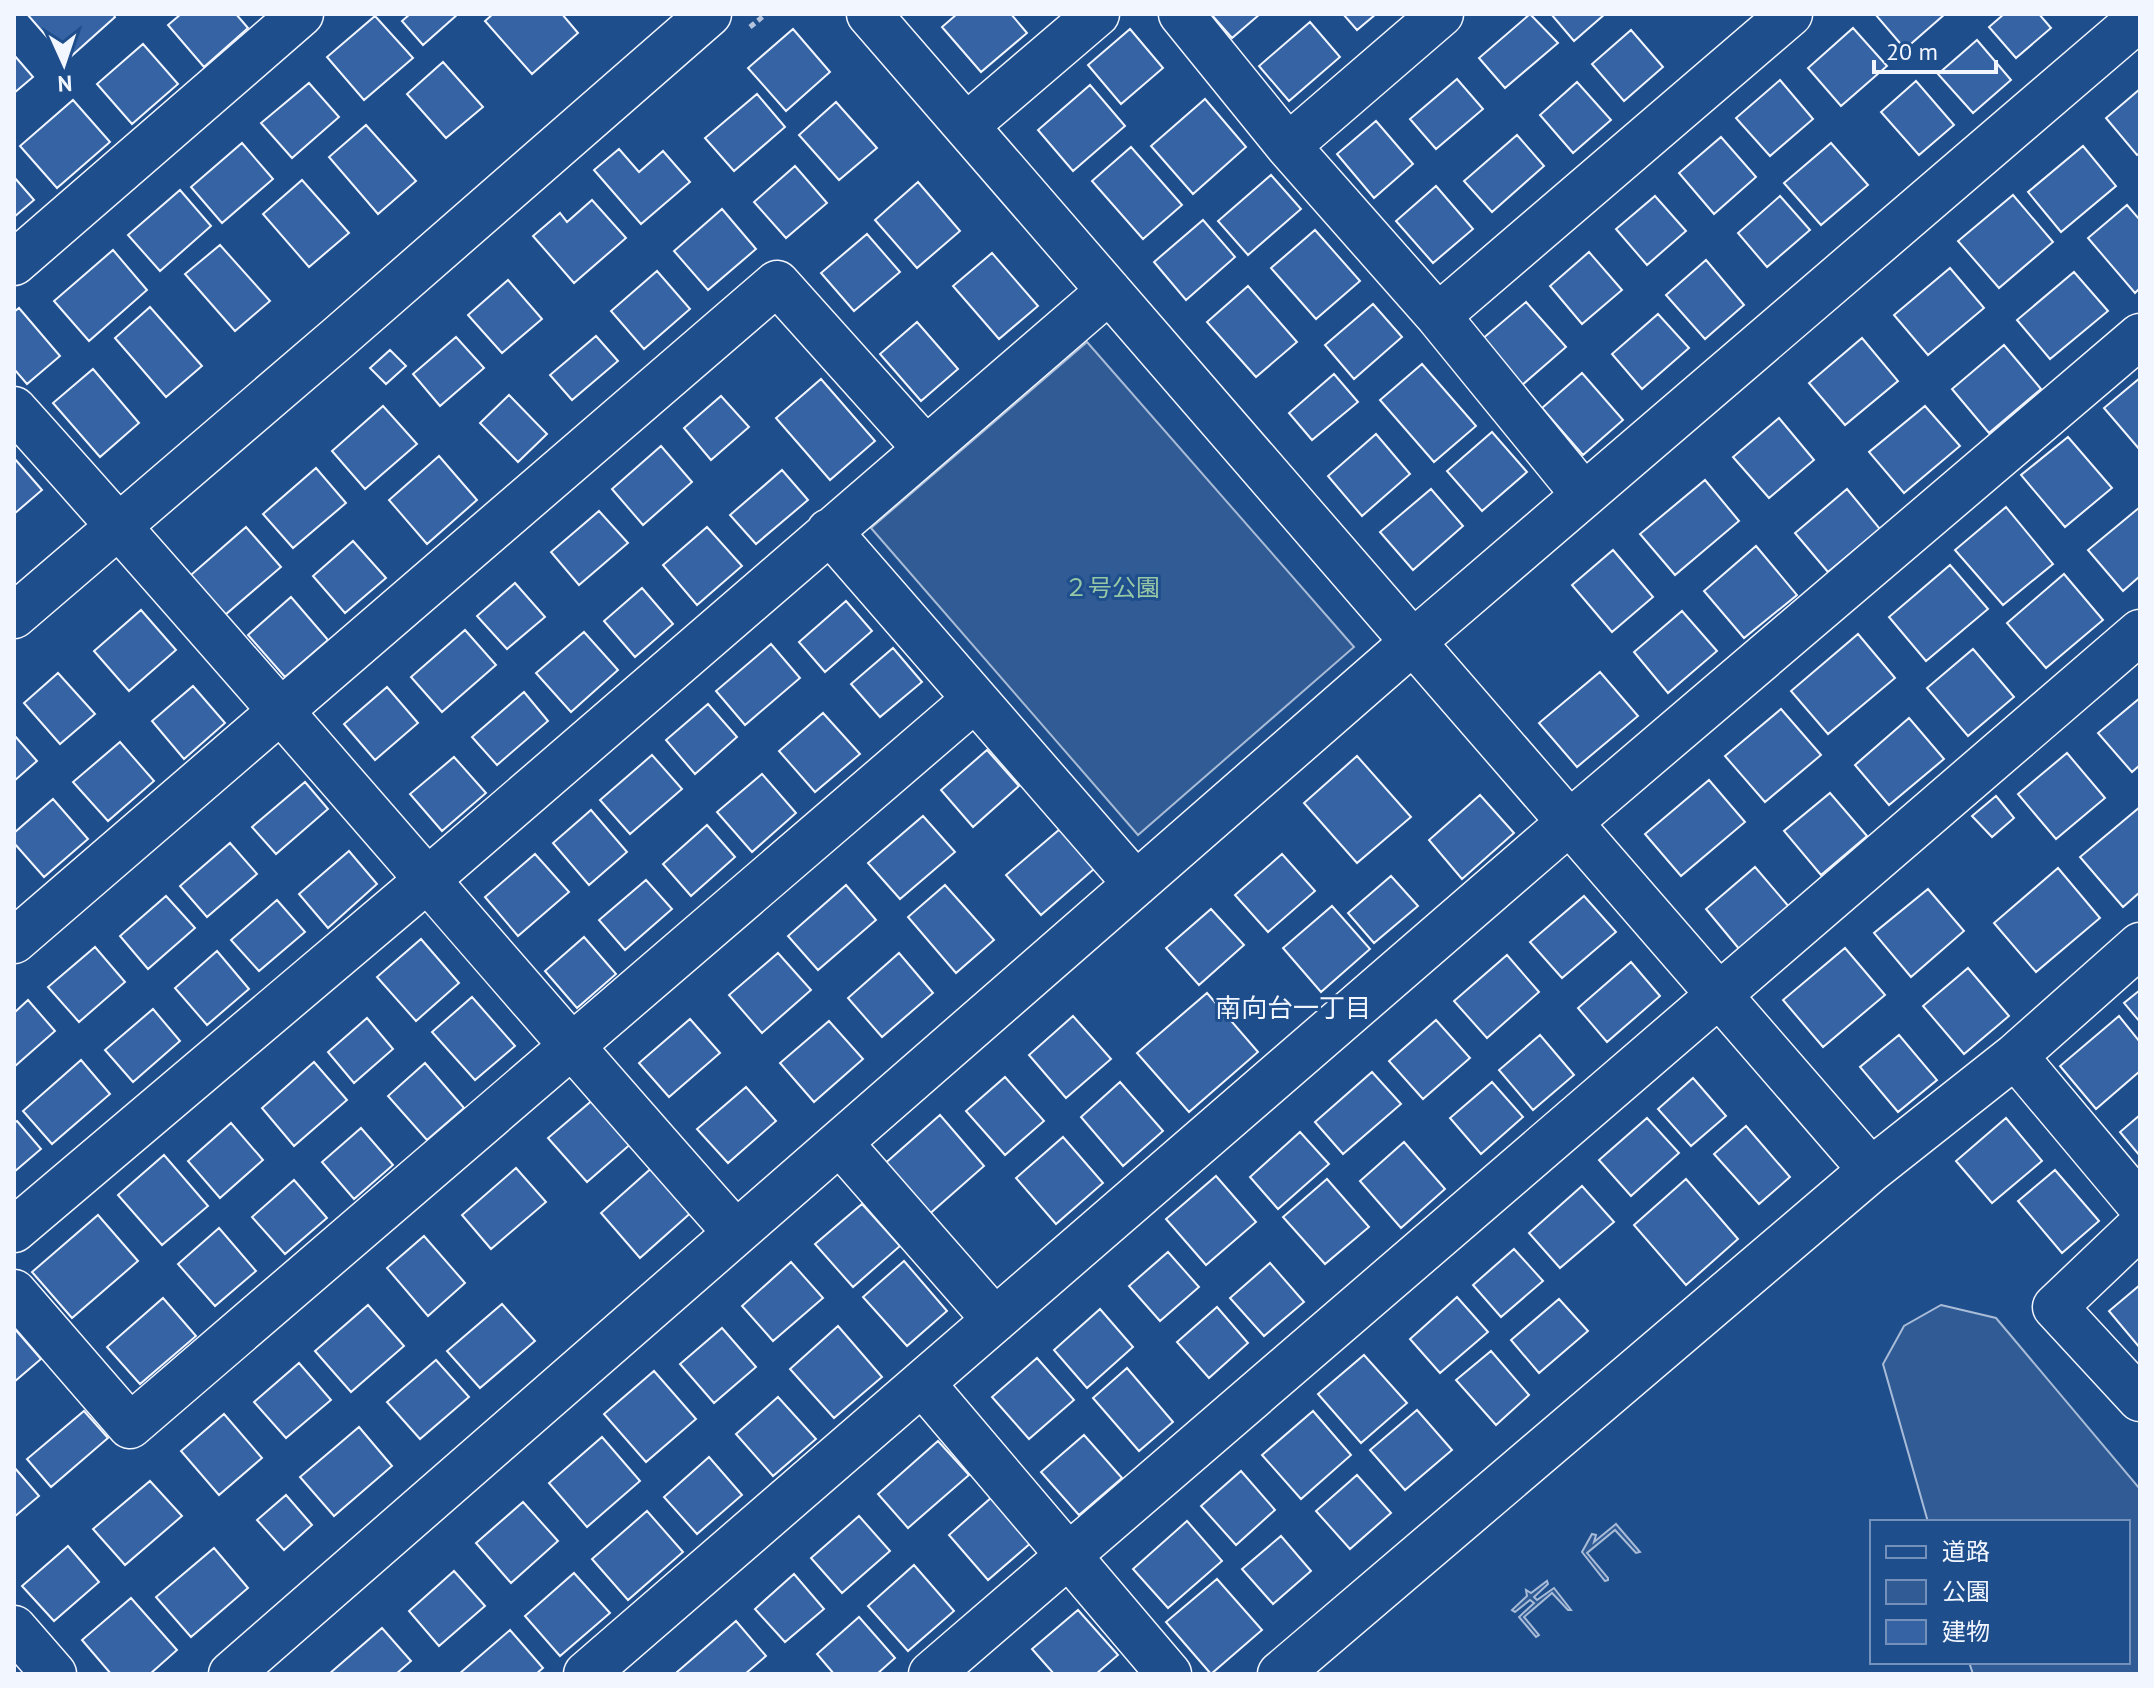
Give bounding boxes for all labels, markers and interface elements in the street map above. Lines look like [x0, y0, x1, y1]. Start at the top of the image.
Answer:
north arrow [24, 24, 104, 104]
scale bar [1874, 24, 1996, 74]
text: 20 m [1886, 36, 1938, 67]
text: N [57, 70, 73, 98]
park label: ２号公園 [1064, 572, 1160, 603]
district label: 南向台一丁目 [1215, 991, 1371, 1024]
legend [1870, 1520, 2130, 1664]
text: 道路 [1942, 1536, 1990, 1567]
text: 公園 [1942, 1576, 1990, 1607]
text: 建物 [1942, 1616, 1990, 1647]

